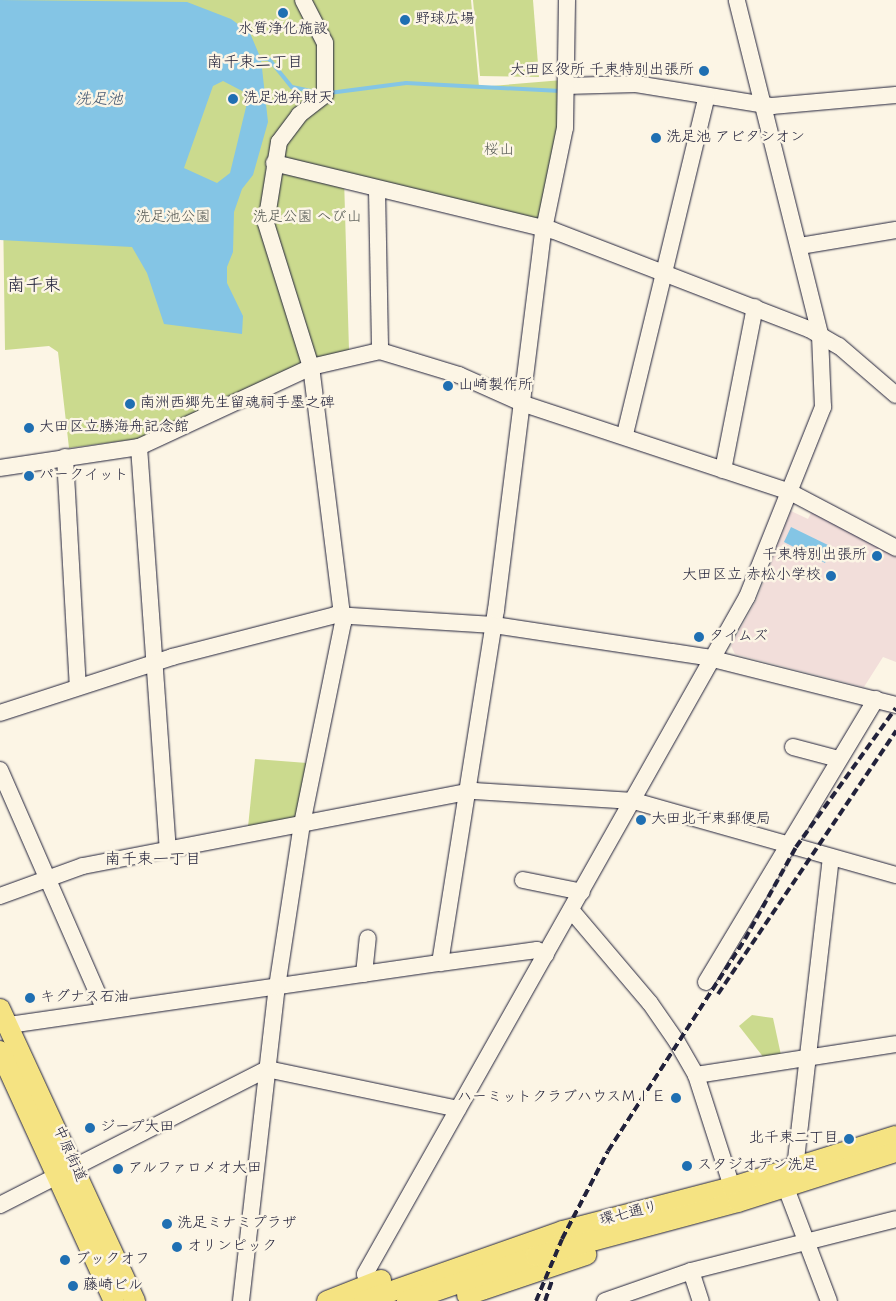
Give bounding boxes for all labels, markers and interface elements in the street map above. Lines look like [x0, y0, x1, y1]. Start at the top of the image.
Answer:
marker: 水質浄化施設 [277, 7, 289, 19]
place label: 野球広場 [415, 11, 475, 29]
marker: 野球広場 [399, 14, 411, 26]
place label: 水質浄化施設 [238, 21, 328, 39]
district label: 南千束二丁目 [207, 53, 303, 73]
place label: 大田区役所 千束特別出張所 [510, 62, 694, 80]
marker: 大田区役所 千束特別出張所 [698, 65, 710, 77]
water label: 洗足池 [75, 90, 123, 110]
place label: 洗足池弁財天 [243, 90, 333, 108]
marker: 洗足池弁財天 [227, 93, 239, 105]
place label: 洗足池 アビタシオン [666, 129, 805, 147]
marker: 洗足池 アビタシオン [650, 132, 662, 144]
park label: 桜山 [484, 142, 514, 160]
park label: 洗足池公園 [136, 209, 210, 227]
park label: 洗足公園 へび山 [252, 209, 362, 227]
district label: 南千束 [7, 275, 61, 297]
place label: 山崎製作所 [458, 377, 533, 395]
marker: 山崎製作所 [442, 380, 454, 392]
place label: 南洲西郷先生留魂祠手墨之碑 [140, 395, 335, 413]
marker: 南洲西郷先生留魂祠手墨之碑 [124, 398, 136, 410]
place label: 大田区立勝海舟記念館 [39, 419, 189, 437]
marker: 大田区立勝海舟記念館 [23, 422, 35, 434]
place label: パークイット [39, 467, 129, 485]
marker: パークイット [23, 470, 35, 482]
place label: 千束特別出張所 [762, 547, 867, 565]
marker: 千束特別出張所 [871, 550, 883, 562]
place label: 大田区立 赤松小学校 [682, 567, 821, 585]
marker: 大田区立 赤松小学校 [825, 570, 837, 582]
place label: タイムズ [709, 628, 769, 646]
marker: タイムズ [693, 631, 705, 643]
place label: 大田北千束郵便局 [651, 811, 771, 829]
marker: 大田北千束郵便局 [635, 814, 647, 826]
district label: 南千束一丁目 [105, 850, 201, 870]
place label: キグナス石油 [40, 989, 130, 1007]
marker: キグナス石油 [24, 992, 36, 1004]
place label: ハーミットクラブハウスＭＩＥ [456, 1089, 666, 1107]
marker: ハーミットクラブハウスＭＩＥ [670, 1092, 682, 1104]
place label: ジープ大田 [100, 1119, 175, 1137]
marker: ジープ大田 [84, 1122, 96, 1134]
street label: 中原街道 [49, 1123, 89, 1185]
place label: 北千束二丁目 [749, 1130, 839, 1148]
marker: 北千束二丁目 [843, 1133, 855, 1145]
place label: スタジオデン洗足 [697, 1157, 817, 1175]
place label: アルファロメオ大田 [128, 1160, 263, 1178]
marker: スタジオデン洗足 [681, 1160, 693, 1172]
marker: アルファロメオ大田 [112, 1163, 124, 1175]
street label: 環七通り [598, 1198, 660, 1230]
place label: 洗足ミナミプラザ [177, 1215, 297, 1233]
marker: 洗足ミナミプラザ [161, 1218, 173, 1230]
place label: オリンピック [187, 1238, 277, 1256]
marker: オリンピック [171, 1241, 183, 1253]
place label: ブックオフ [75, 1251, 150, 1269]
marker: ブックオフ [59, 1254, 71, 1266]
place label: 藤崎ビル [83, 1277, 143, 1295]
marker: 藤崎ビル [67, 1280, 79, 1292]

